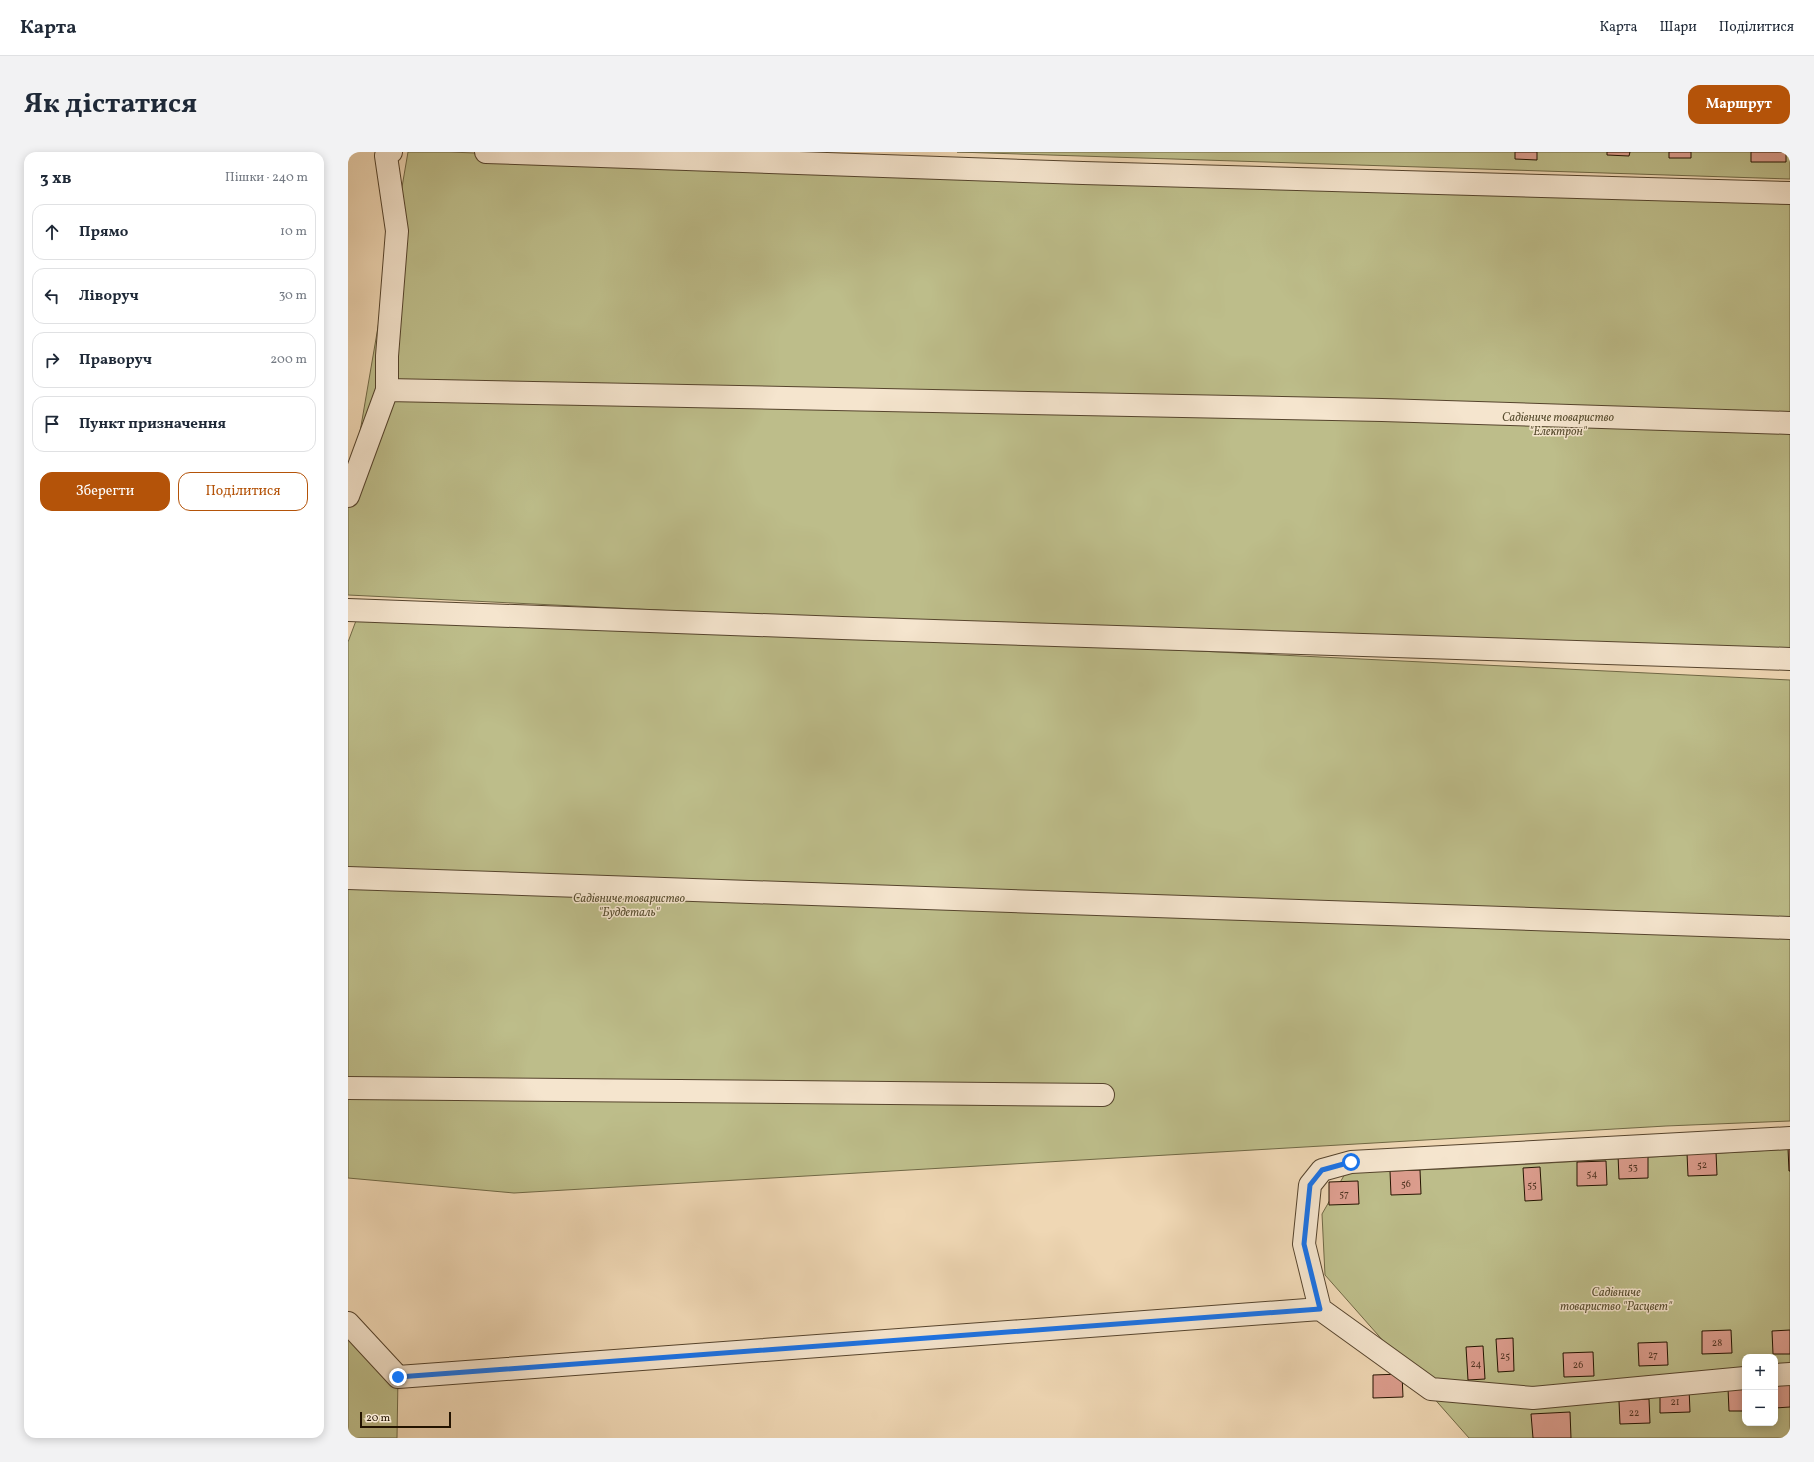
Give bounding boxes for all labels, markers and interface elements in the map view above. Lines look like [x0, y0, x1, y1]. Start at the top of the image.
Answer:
text: Карта [20, 15, 77, 41]
text: Карта [1600, 18, 1638, 37]
text: Шари [1660, 18, 1697, 37]
text: Поділитися [1719, 18, 1794, 37]
text: Як дістатися [24, 85, 197, 124]
button: Маршрут [1688, 85, 1790, 124]
text: 3 хв [40, 167, 71, 190]
text: Пішки · 240 m [225, 169, 308, 187]
icon: ahead [41, 221, 63, 243]
text: Прямо [79, 222, 128, 243]
text: 10 m [280, 223, 307, 241]
icon: left [41, 285, 63, 307]
text: Ліворуч [79, 286, 139, 307]
text: 30 m [279, 287, 307, 305]
icon: right [41, 349, 63, 371]
text: Праворуч [79, 350, 152, 371]
text: 200 m [270, 351, 307, 369]
park label: Садівниче товариство "Електрон" [1502, 410, 1615, 440]
icon: arrive [41, 413, 63, 435]
text: Пункт призначення [79, 414, 226, 435]
button: Зберегти [40, 472, 170, 511]
button: Поділитися [178, 472, 308, 511]
park label: Садівниче товариство "Буддеталь" [573, 891, 686, 921]
route start [1342, 1153, 1360, 1171]
house number: 52 [1697, 1158, 1707, 1172]
house number: 53 [1628, 1160, 1638, 1174]
house number: 54 [1587, 1167, 1597, 1181]
house number: 56 [1401, 1177, 1411, 1191]
house number: 55 [1527, 1178, 1537, 1192]
house number: 57 [1339, 1187, 1349, 1201]
park label: Садівниче товариство "Расцвет" [1560, 1285, 1673, 1315]
house number: 28 [1712, 1336, 1722, 1350]
house number: 27 [1648, 1348, 1658, 1362]
house number: 25 [1500, 1349, 1510, 1363]
map controls [1742, 1354, 1778, 1426]
button: + [1742, 1354, 1778, 1390]
house number: 24 [1470, 1357, 1482, 1371]
house number: 26 [1573, 1358, 1583, 1372]
route end [389, 1368, 407, 1386]
button: − [1742, 1390, 1778, 1426]
house number: 21 [1670, 1395, 1680, 1409]
house number: 22 [1629, 1406, 1639, 1420]
scale bar [360, 1410, 451, 1429]
text: 20 m [366, 1411, 390, 1426]

